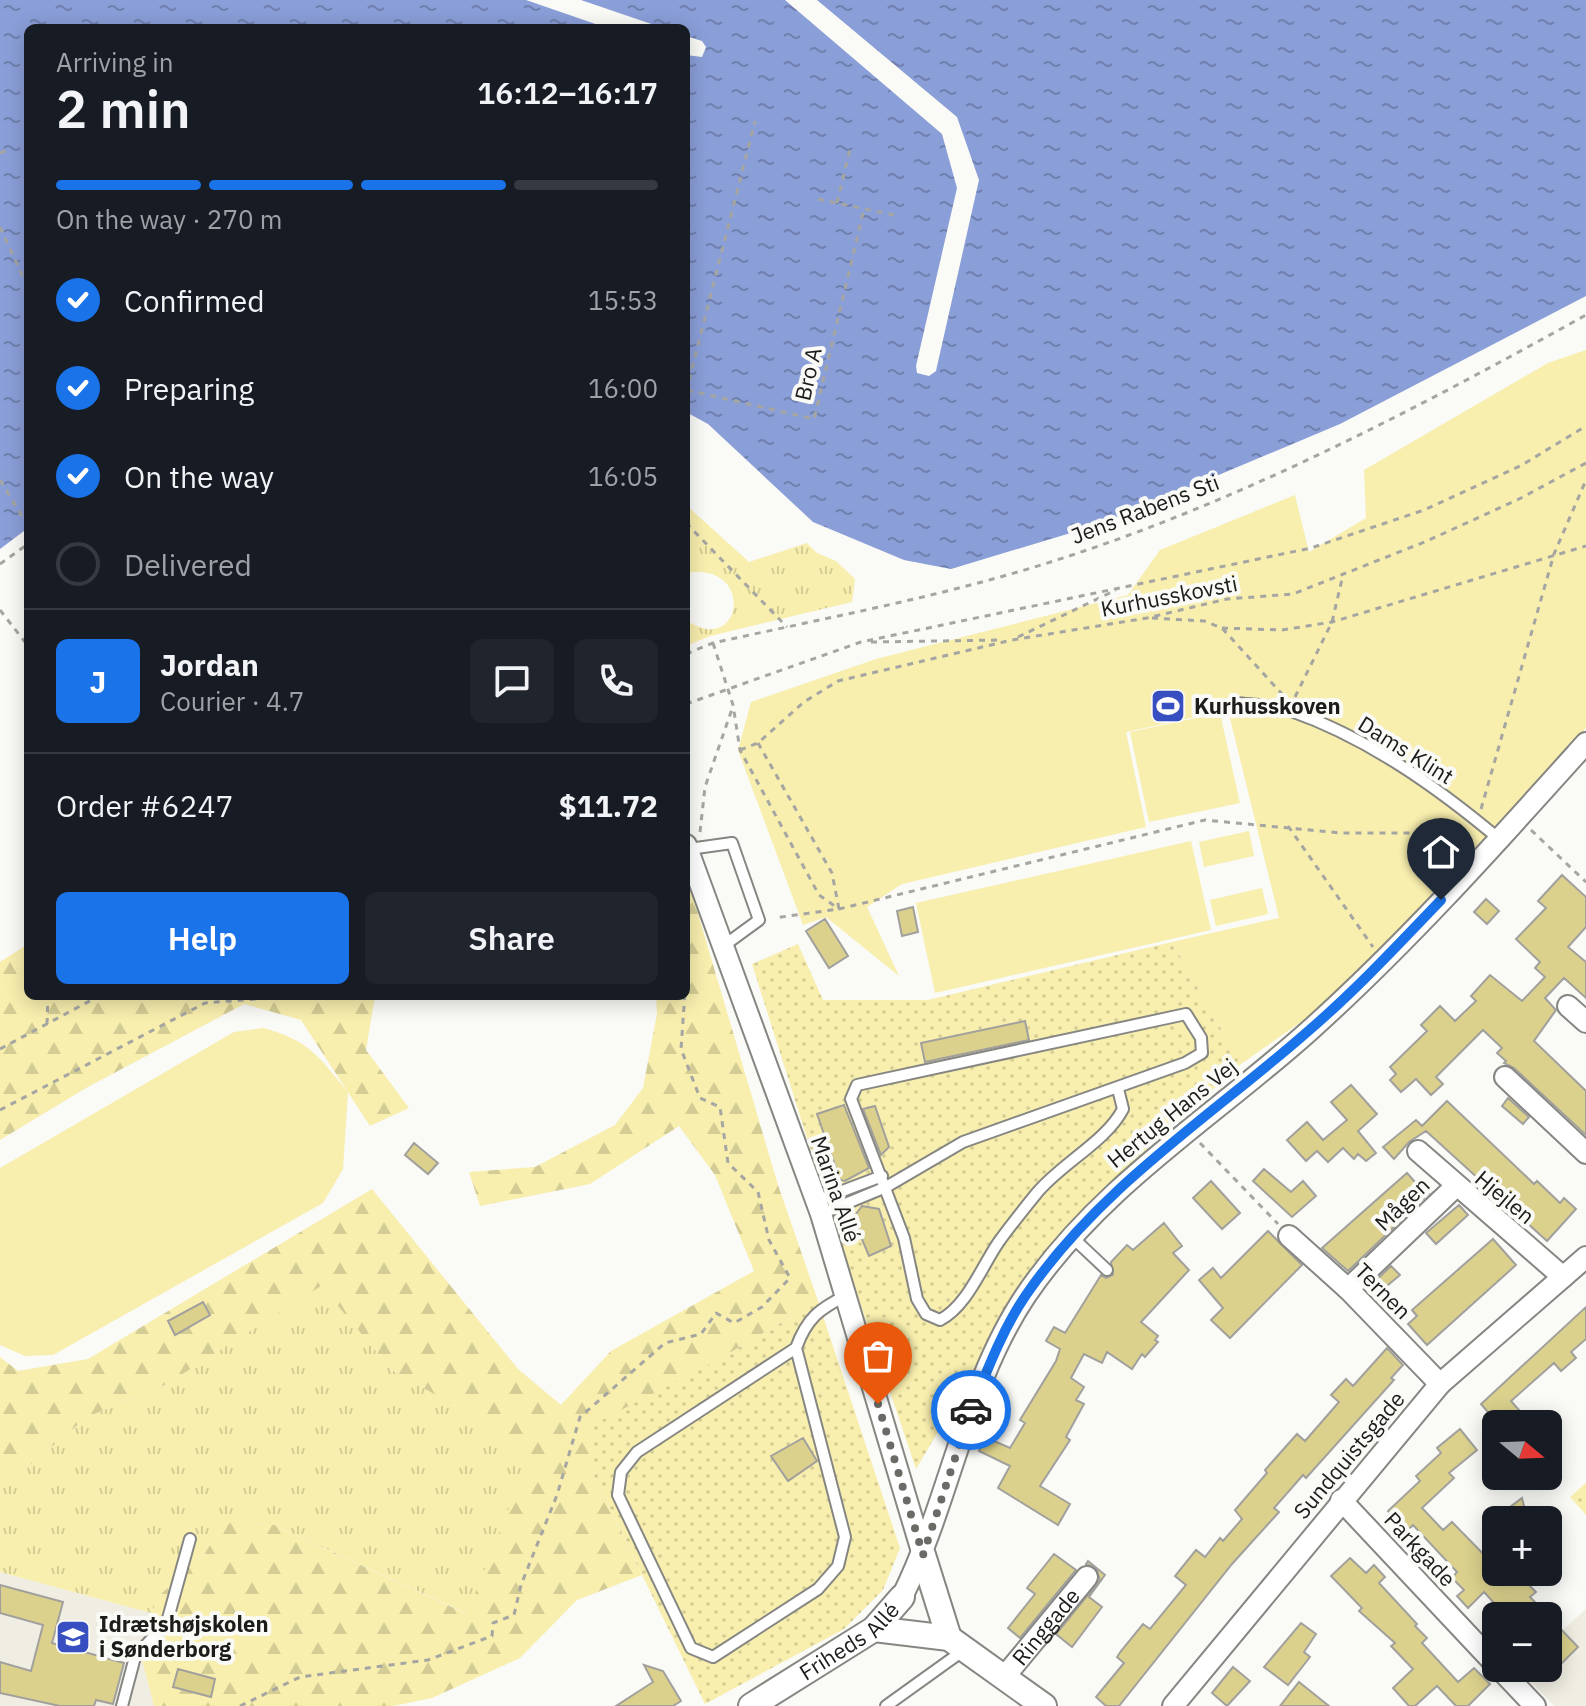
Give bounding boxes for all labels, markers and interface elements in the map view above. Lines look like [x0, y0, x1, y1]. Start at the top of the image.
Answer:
text: Arriving in [56, 45, 173, 79]
text: 16:12–16:17 [477, 73, 658, 112]
text: 2 min [56, 75, 191, 142]
text: On the way · 270 m [56, 202, 282, 236]
icon: check [56, 278, 100, 322]
text: Confirmed [124, 281, 265, 320]
text: 15:53 [588, 283, 658, 317]
street label: Bro A [787, 344, 828, 403]
icon: check [56, 366, 100, 410]
text: Preparing [124, 369, 254, 408]
text: 16:00 [588, 371, 658, 405]
icon: check [56, 454, 100, 498]
text: On the way [124, 457, 274, 496]
text: 16:05 [588, 459, 658, 493]
street label: Jens Rabens Sti [1067, 467, 1223, 550]
text: Delivered [124, 545, 252, 584]
street label: Kurhusskovsti [1098, 568, 1240, 623]
button: chat [470, 639, 554, 723]
button: phone [574, 639, 658, 723]
text: Jordan [160, 645, 259, 684]
text: J [90, 662, 106, 701]
text: Courier · 4.7 [160, 684, 304, 718]
sports icon: Kurhusskoven [1149, 687, 1187, 725]
place label: Kurhusskoven [1194, 691, 1341, 720]
street label: Dams Klint [1353, 709, 1459, 790]
text: Order #6247 [56, 786, 233, 825]
text: $11.72 [559, 786, 658, 825]
pin [1407, 818, 1475, 900]
icon: home [1419, 830, 1463, 874]
button: Help [56, 892, 349, 984]
button: Share [365, 892, 658, 984]
street label: Hertug Hans Vej [1101, 1051, 1243, 1174]
street label: Marina Allé [805, 1132, 868, 1246]
street label: Hjejlen [1469, 1163, 1541, 1230]
street label: Mågen [1368, 1170, 1435, 1237]
street label: Ternen [1349, 1256, 1418, 1325]
pin [844, 1322, 912, 1404]
icon: bag [856, 1334, 900, 1378]
courier [931, 1370, 1011, 1450]
street label: Sundquistsgade [1287, 1385, 1411, 1525]
icon: car [949, 1388, 993, 1432]
north arrow [1482, 1410, 1562, 1490]
map controls [1482, 1410, 1562, 1682]
street label: Parkgade [1378, 1505, 1462, 1592]
button: + [1482, 1506, 1562, 1586]
street label: Ringgade [1005, 1582, 1086, 1671]
street label: Friheds Allé [794, 1596, 905, 1686]
button: − [1482, 1602, 1562, 1682]
place label: Idrætshøjskolen i Sønderborg [99, 1609, 269, 1663]
school or university icon: Idrætshøjskolen i Sønderborg [54, 1618, 92, 1656]

